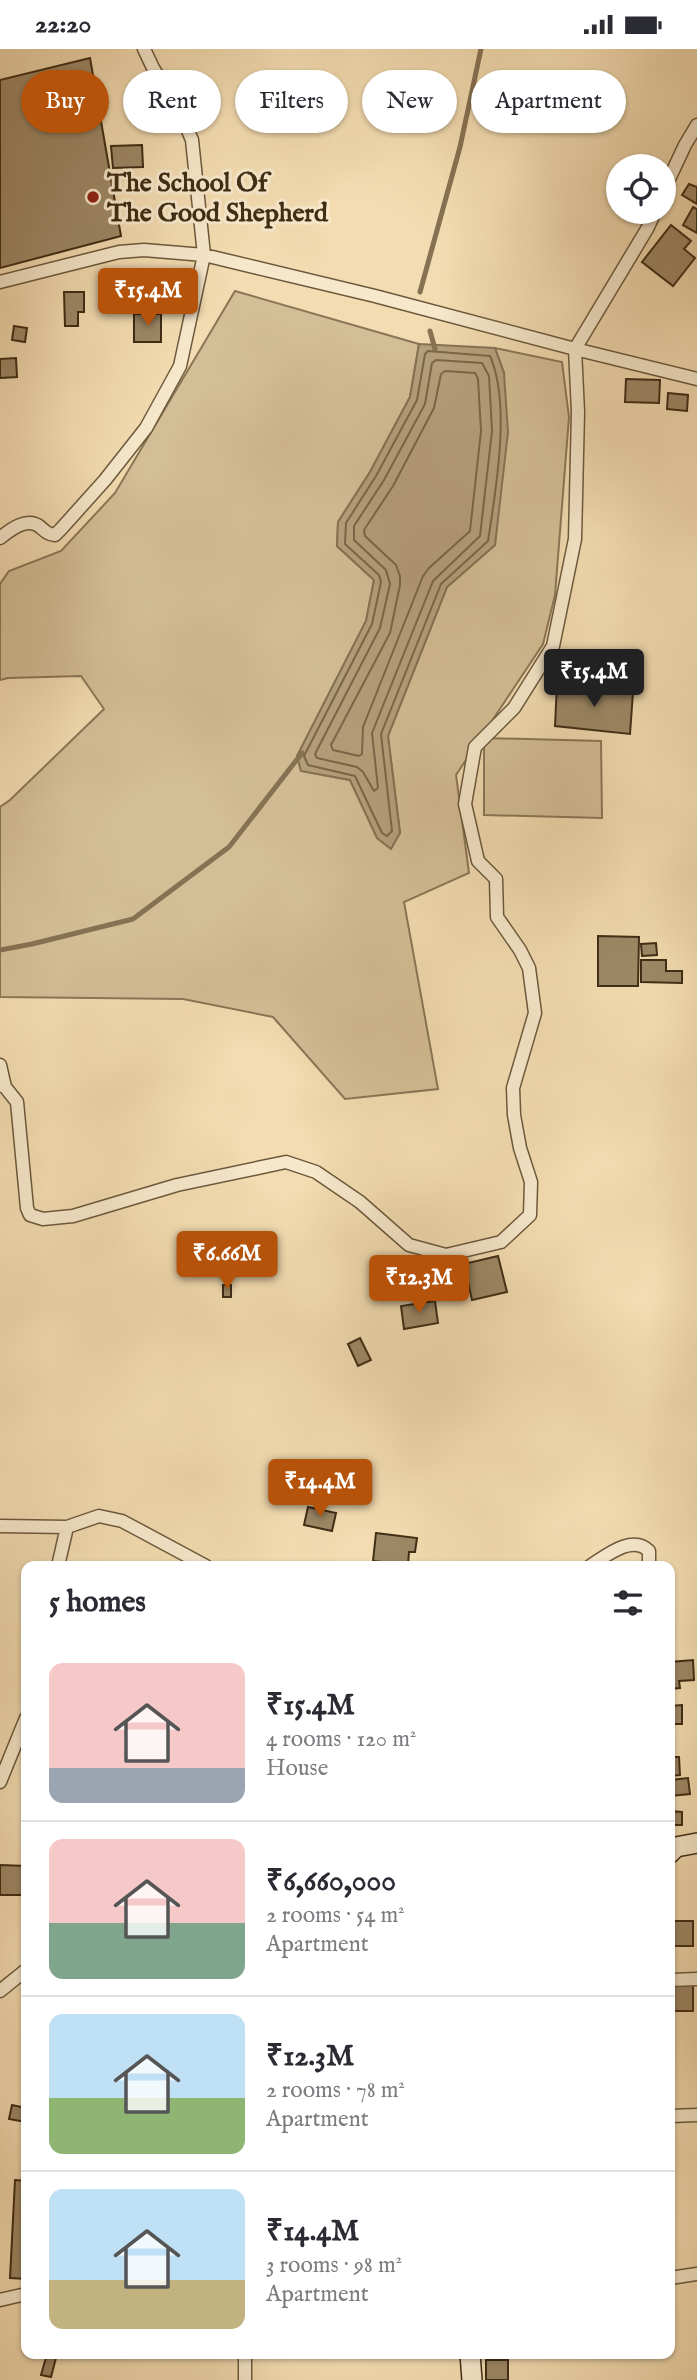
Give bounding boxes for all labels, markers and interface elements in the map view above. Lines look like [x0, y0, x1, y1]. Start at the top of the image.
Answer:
text: 22:20 [35, 8, 91, 41]
chip: Buy [21, 70, 109, 133]
chip: Rent [123, 70, 221, 133]
chip: Filters [235, 70, 348, 133]
chip: New [362, 70, 457, 133]
chip: Apartment [471, 70, 626, 133]
map controls [606, 154, 676, 224]
button: locate [606, 154, 676, 224]
place label: The School Of The Good Shepherd [106, 167, 329, 230]
marker: The School Of The Good Shepherd [85, 189, 101, 205]
pin: ₹15.4M [91, 268, 205, 328]
text: ₹15.4M [114, 276, 182, 305]
pin: ₹15.4M [537, 649, 651, 709]
text: ₹15.4M [560, 657, 628, 686]
pin: ₹6.66M [170, 1231, 284, 1291]
text: ₹6.66M [193, 1239, 261, 1268]
pin: ₹12.3M [362, 1255, 476, 1315]
text: ₹12.3M [385, 1263, 453, 1292]
pin: ₹14.4M [263, 1459, 377, 1519]
text: ₹14.4M [284, 1467, 356, 1496]
text: 5 homes [49, 1584, 146, 1622]
icon: filters [609, 1584, 647, 1622]
text: ₹15.4M [266, 1687, 355, 1725]
icon: home [105, 1691, 189, 1775]
text: 4 rooms · 120 m² [266, 1725, 416, 1754]
text: House [266, 1754, 328, 1783]
text: ₹6,660,000 [266, 1863, 396, 1901]
icon: home [105, 1867, 189, 1951]
text: 2 rooms · 54 m² [266, 1901, 405, 1930]
text: Apartment [266, 1930, 369, 1959]
text: ₹12.3M [266, 2038, 354, 2076]
icon: home [105, 2042, 189, 2126]
text: 2 rooms · 78 m² [266, 2076, 405, 2105]
text: Apartment [266, 2105, 369, 2134]
text: ₹14.4M [266, 2213, 359, 2251]
icon: home [105, 2217, 189, 2301]
text: 3 rooms · 98 m² [266, 2251, 402, 2280]
text: Apartment [266, 2280, 369, 2309]

